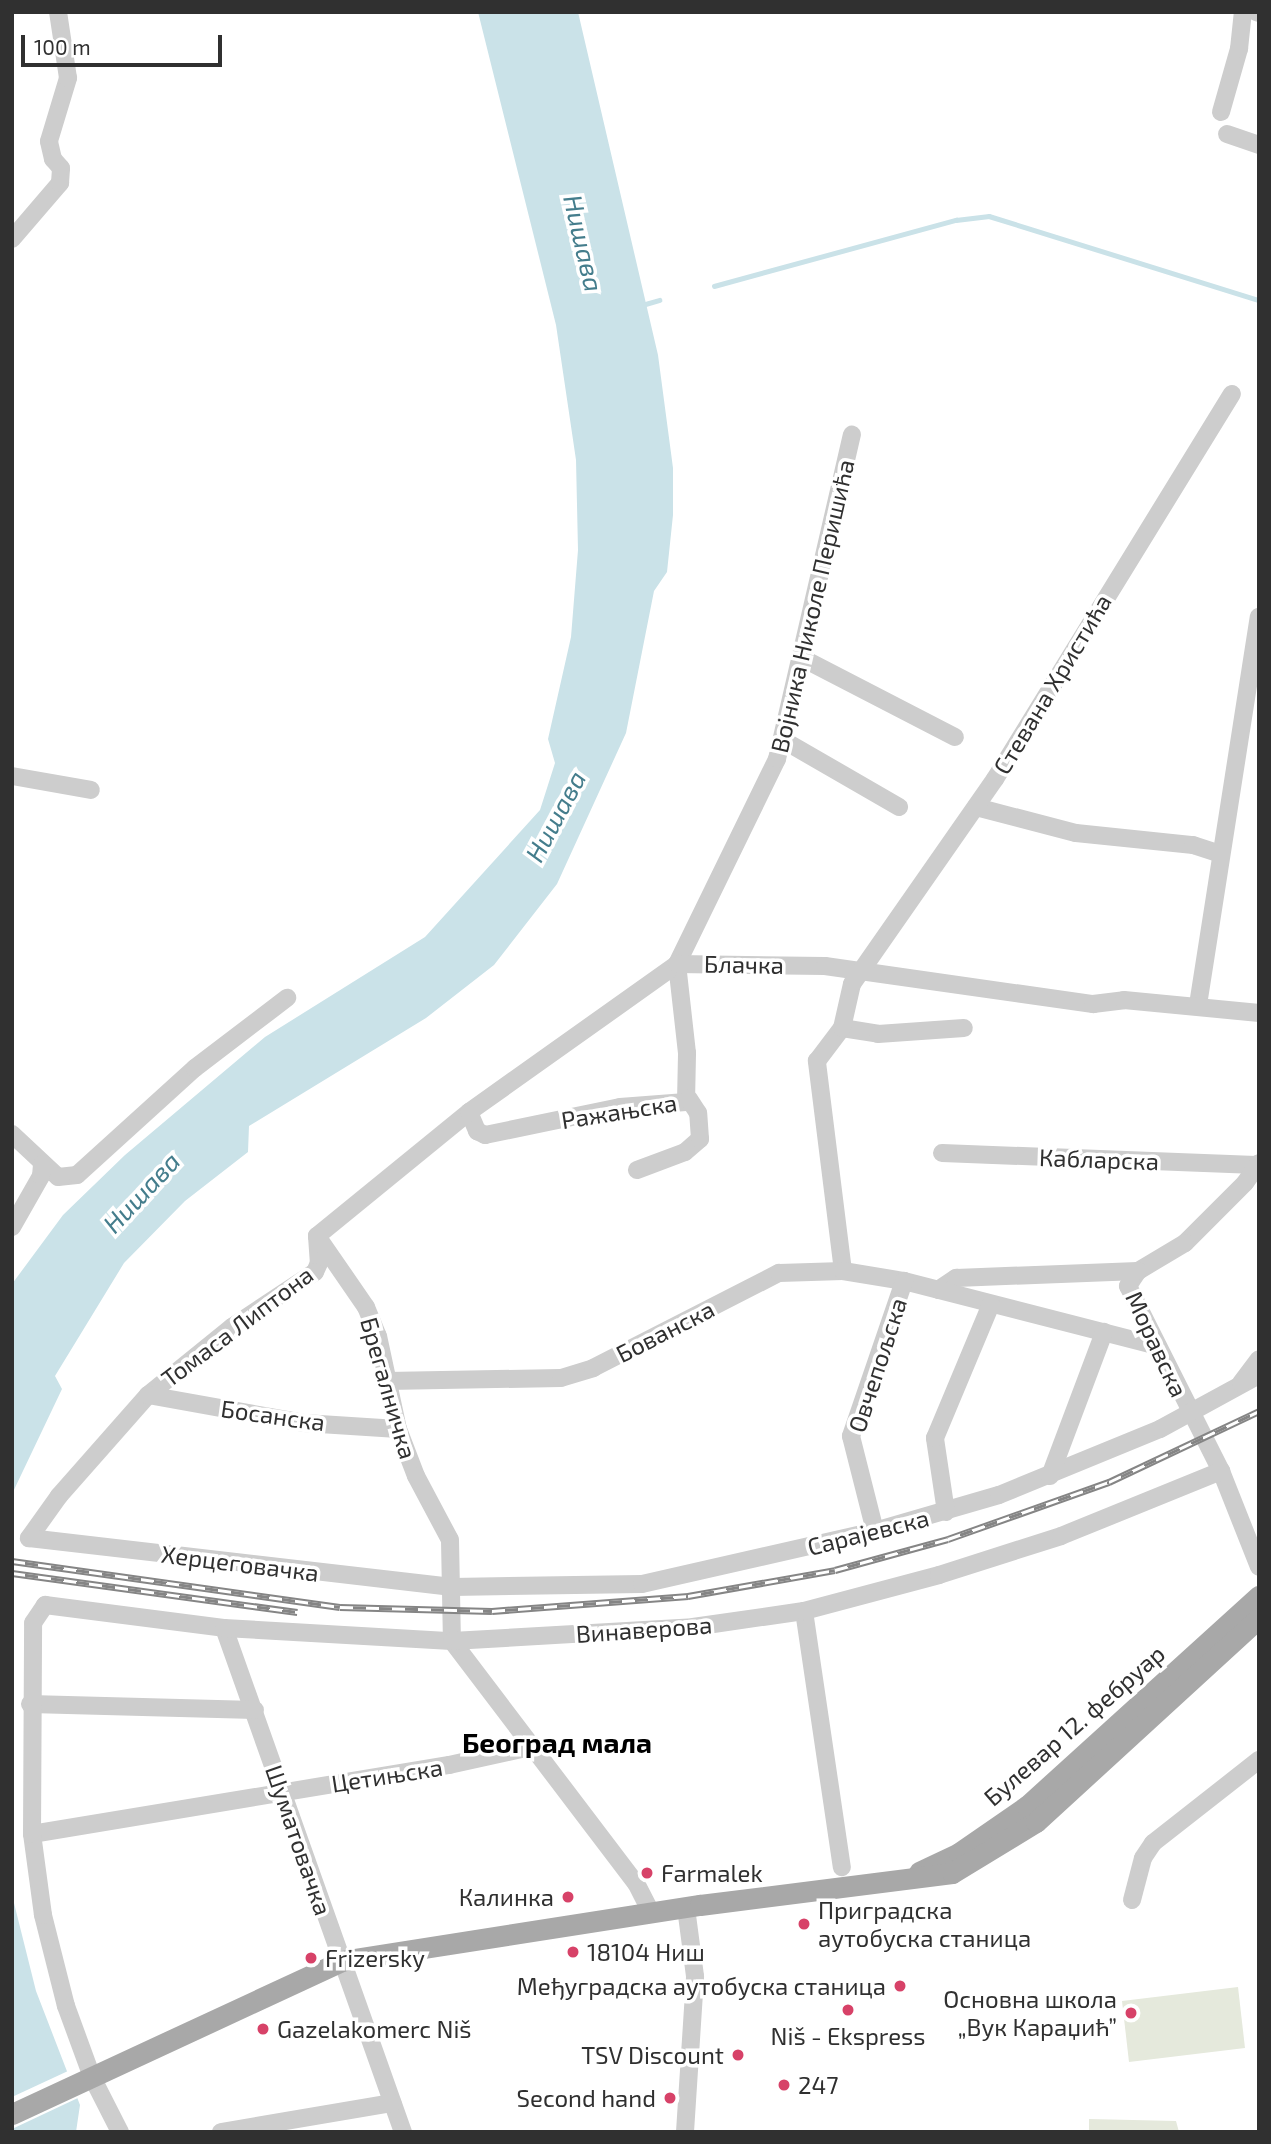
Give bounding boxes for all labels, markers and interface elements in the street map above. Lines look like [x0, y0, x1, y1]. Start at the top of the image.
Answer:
scale bar [24, 21, 226, 65]
text: 100 m [34, 34, 91, 59]
water label: Нишава [558, 191, 610, 295]
street label: Војника Николе Перишића [764, 457, 860, 755]
street label: Стевана Христића [987, 589, 1117, 779]
water label: Нишава [518, 765, 592, 867]
street label: Блачка [704, 949, 784, 979]
street label: Ражањска [559, 1088, 679, 1134]
street label: Кабларска [1038, 1143, 1160, 1175]
water label: Нишава [96, 1145, 186, 1239]
street label: Томаса Липтона [155, 1260, 319, 1392]
street label: Моравска [1120, 1287, 1194, 1401]
street label: Бованска [611, 1294, 719, 1368]
street label: Овчепољска [842, 1294, 912, 1436]
street label: Брегалничка [355, 1314, 423, 1462]
street label: Босанска [219, 1393, 327, 1437]
street label: Сарајевска [804, 1503, 932, 1561]
street label: Херцеговачка [160, 1539, 320, 1587]
street label: Винаверова [575, 1610, 713, 1648]
street label: Булевар 12. фебруар [978, 1639, 1170, 1811]
district label: Београд мала [462, 1725, 652, 1759]
street label: Цетињска [329, 1752, 445, 1798]
street label: Шуматовачка [260, 1761, 338, 1919]
place label: Farmalek [661, 1859, 763, 1887]
marker: Farmalek [639, 1865, 655, 1881]
place label: Калинка [459, 1883, 554, 1911]
marker: Калинка [560, 1889, 576, 1905]
place label: Приградска аутобуска станица [818, 1896, 1031, 1952]
marker: Приградска аутобуска станица [796, 1916, 812, 1932]
place label: 18104 Ниш [587, 1938, 705, 1966]
place label: Frizersky [325, 1944, 425, 1972]
marker: 18104 Ниш [565, 1944, 581, 1960]
marker: Frizersky [303, 1950, 319, 1966]
place label: Међуградска аутобуска станица [517, 1972, 886, 2000]
marker: Међуградска аутобуска станица [892, 1978, 908, 1994]
place label: Основна школа „Вук Караџић” [943, 1985, 1117, 2041]
marker: Niš - Ekspress [840, 2002, 856, 2018]
marker: Основна школа „Вук Караџић” [1123, 2005, 1139, 2021]
place label: Gazelakomerc Niš [277, 2015, 472, 2043]
marker: Gazelakomerc Niš [255, 2021, 271, 2037]
place label: Niš - Ekspress [771, 2022, 925, 2050]
place label: TSV Discount [581, 2041, 724, 2069]
marker: TSV Discount [730, 2047, 746, 2063]
place label: 247 [798, 2071, 839, 2099]
marker: 247 [776, 2077, 792, 2093]
place label: Second hand [517, 2084, 656, 2112]
marker: Second hand [662, 2090, 678, 2106]

